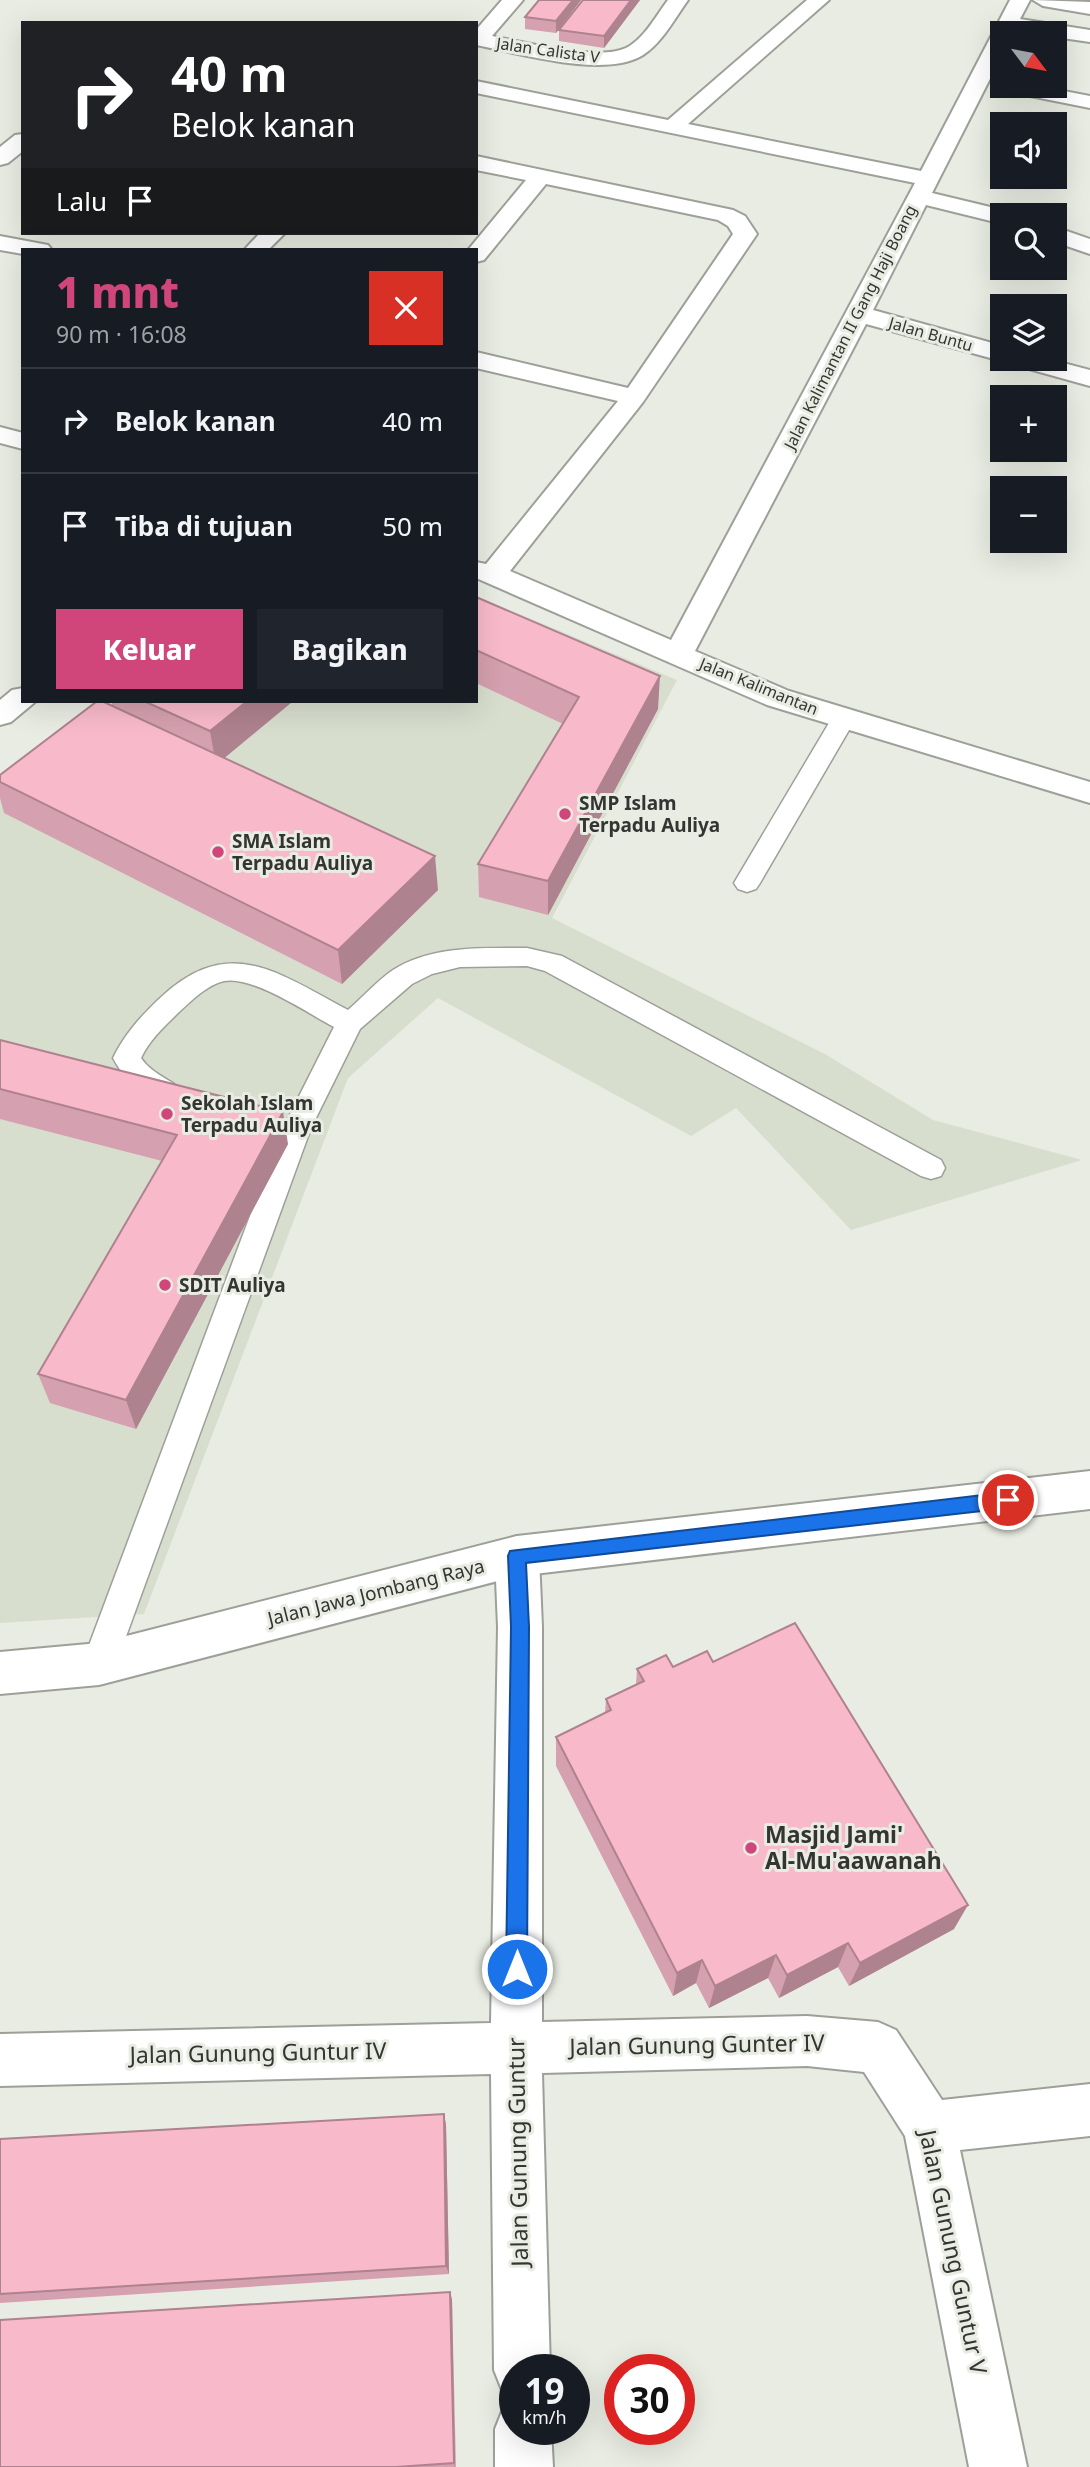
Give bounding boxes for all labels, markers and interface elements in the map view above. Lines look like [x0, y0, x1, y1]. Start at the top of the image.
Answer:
north arrow [990, 21, 1068, 98]
map controls [990, 21, 1067, 553]
street label: Jalan Calista V [493, 32, 601, 68]
text: 40 m [171, 40, 288, 106]
icon: right [56, 49, 147, 140]
text: Belok kanan [171, 103, 355, 146]
button: sound [990, 112, 1067, 189]
icon: arrive [121, 182, 159, 220]
text: Lalu [56, 183, 107, 219]
street label: Jalan Kalimantan II Gang Haji Boang [778, 201, 922, 455]
button: search [990, 203, 1067, 280]
text: 1 mnt [56, 263, 179, 320]
button: close [369, 271, 443, 345]
button: layers [990, 294, 1067, 371]
street label: Jalan Buntu [885, 311, 976, 356]
text: 90 m · 16:08 [56, 318, 187, 350]
button: + [990, 385, 1067, 462]
icon: right [56, 402, 94, 440]
text: Belok kanan [115, 403, 276, 439]
text: 40 m [382, 403, 443, 439]
button: − [990, 476, 1067, 553]
icon: arrive [56, 507, 94, 545]
text: Tiba di tujuan [115, 508, 293, 544]
text: 50 m [382, 508, 443, 544]
button: Keluar [56, 609, 243, 689]
button: Bagikan [257, 609, 443, 689]
street label: Jalan Kalimantan [695, 651, 822, 720]
place label: SMP Islam Terpadu Auliya [579, 790, 720, 838]
marker: SMP Islam Terpadu Auliya [557, 806, 573, 822]
place label: SMA Islam Terpadu Auliya [232, 828, 373, 876]
marker: SMA Islam Terpadu Auliya [210, 844, 226, 860]
place label: Sekolah Islam Terpadu Auliya [181, 1090, 322, 1138]
marker: Sekolah Islam Terpadu Auliya [159, 1106, 175, 1122]
place label: SDIT Auliya [179, 1272, 286, 1298]
marker: SDIT Auliya [157, 1277, 173, 1293]
pin [978, 1470, 1038, 1530]
icon: arrive [989, 1481, 1027, 1519]
street label: Jalan Jawa Jombang Raya [263, 1552, 487, 1632]
place label: Masjid Jami' Al-Mu'aawanah [765, 1818, 942, 1876]
marker: Masjid Jami' Al-Mu'aawanah [743, 1840, 759, 1856]
position arrow [480, 1932, 554, 2006]
street label: Jalan Gunung Gunter IV [567, 2026, 825, 2062]
street label: Jalan Gunung Guntur IV [127, 2034, 387, 2070]
street label: Jalan Gunung Guntur [499, 2037, 535, 2269]
street label: Jalan Gunung Guntur V [912, 2125, 996, 2377]
speed limit sign: 30 [604, 2354, 695, 2445]
text: 19 [524, 2367, 565, 2414]
text: km/h [522, 2405, 567, 2429]

